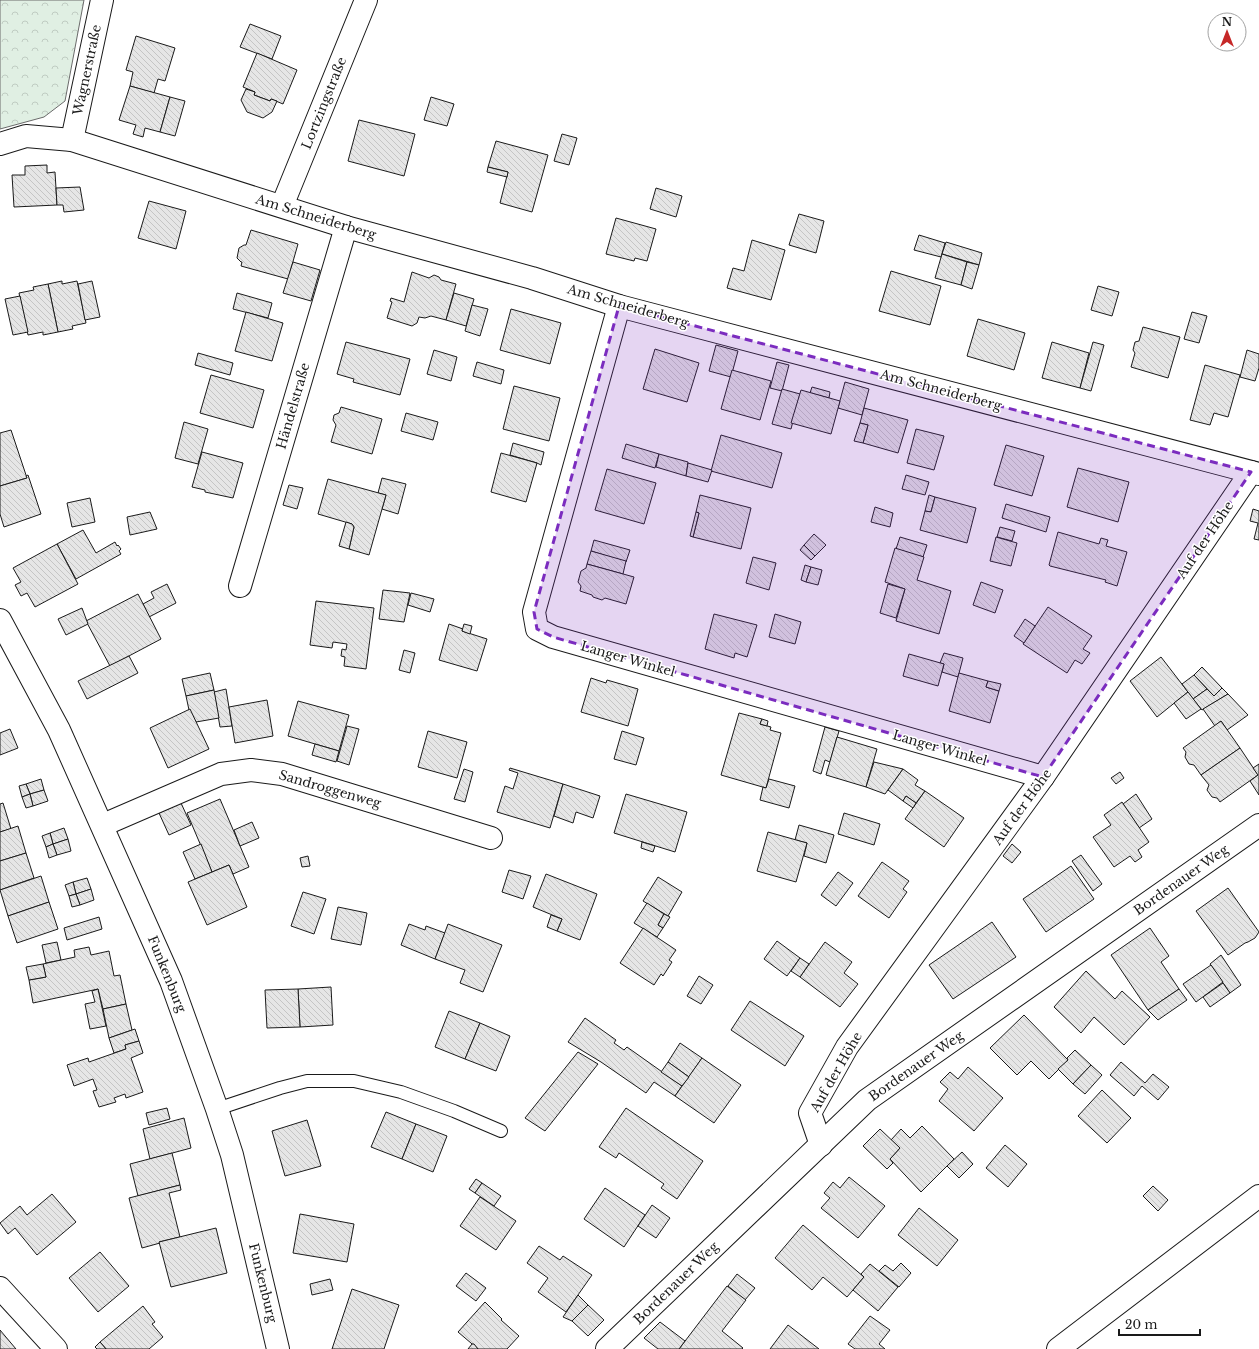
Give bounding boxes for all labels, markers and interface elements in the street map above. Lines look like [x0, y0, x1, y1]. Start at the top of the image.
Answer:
north arrow [1207, 12, 1247, 52]
text: N [1222, 15, 1233, 29]
street label: Wagnerstraße [69, 23, 105, 118]
street label: Lortzingstraße [298, 54, 350, 152]
street label: Am Schneiderberg [253, 190, 379, 243]
street label: Am Schneiderberg [565, 280, 691, 331]
street label: Händelstraße [273, 361, 313, 451]
street label: Am Schneiderberg [877, 365, 1004, 414]
street label: Auf der Höhe [1172, 498, 1237, 583]
street label: Langer Winkel [579, 637, 677, 681]
street label: Langer Winkel [891, 726, 989, 770]
street label: Sandroggenweg [277, 766, 383, 812]
street label: Auf der Höhe [988, 766, 1055, 849]
street label: Bordenauer Weg [1130, 841, 1232, 919]
street label: Funkenburg [144, 933, 190, 1015]
street label: Bordenauer Weg [865, 1027, 967, 1105]
street label: Auf der Höhe [806, 1029, 866, 1116]
street label: Bordenauer Weg [630, 1238, 722, 1328]
street label: Funkenburg [245, 1241, 281, 1325]
scale bar [1119, 1311, 1200, 1337]
text: 20 m [1125, 1317, 1157, 1332]

